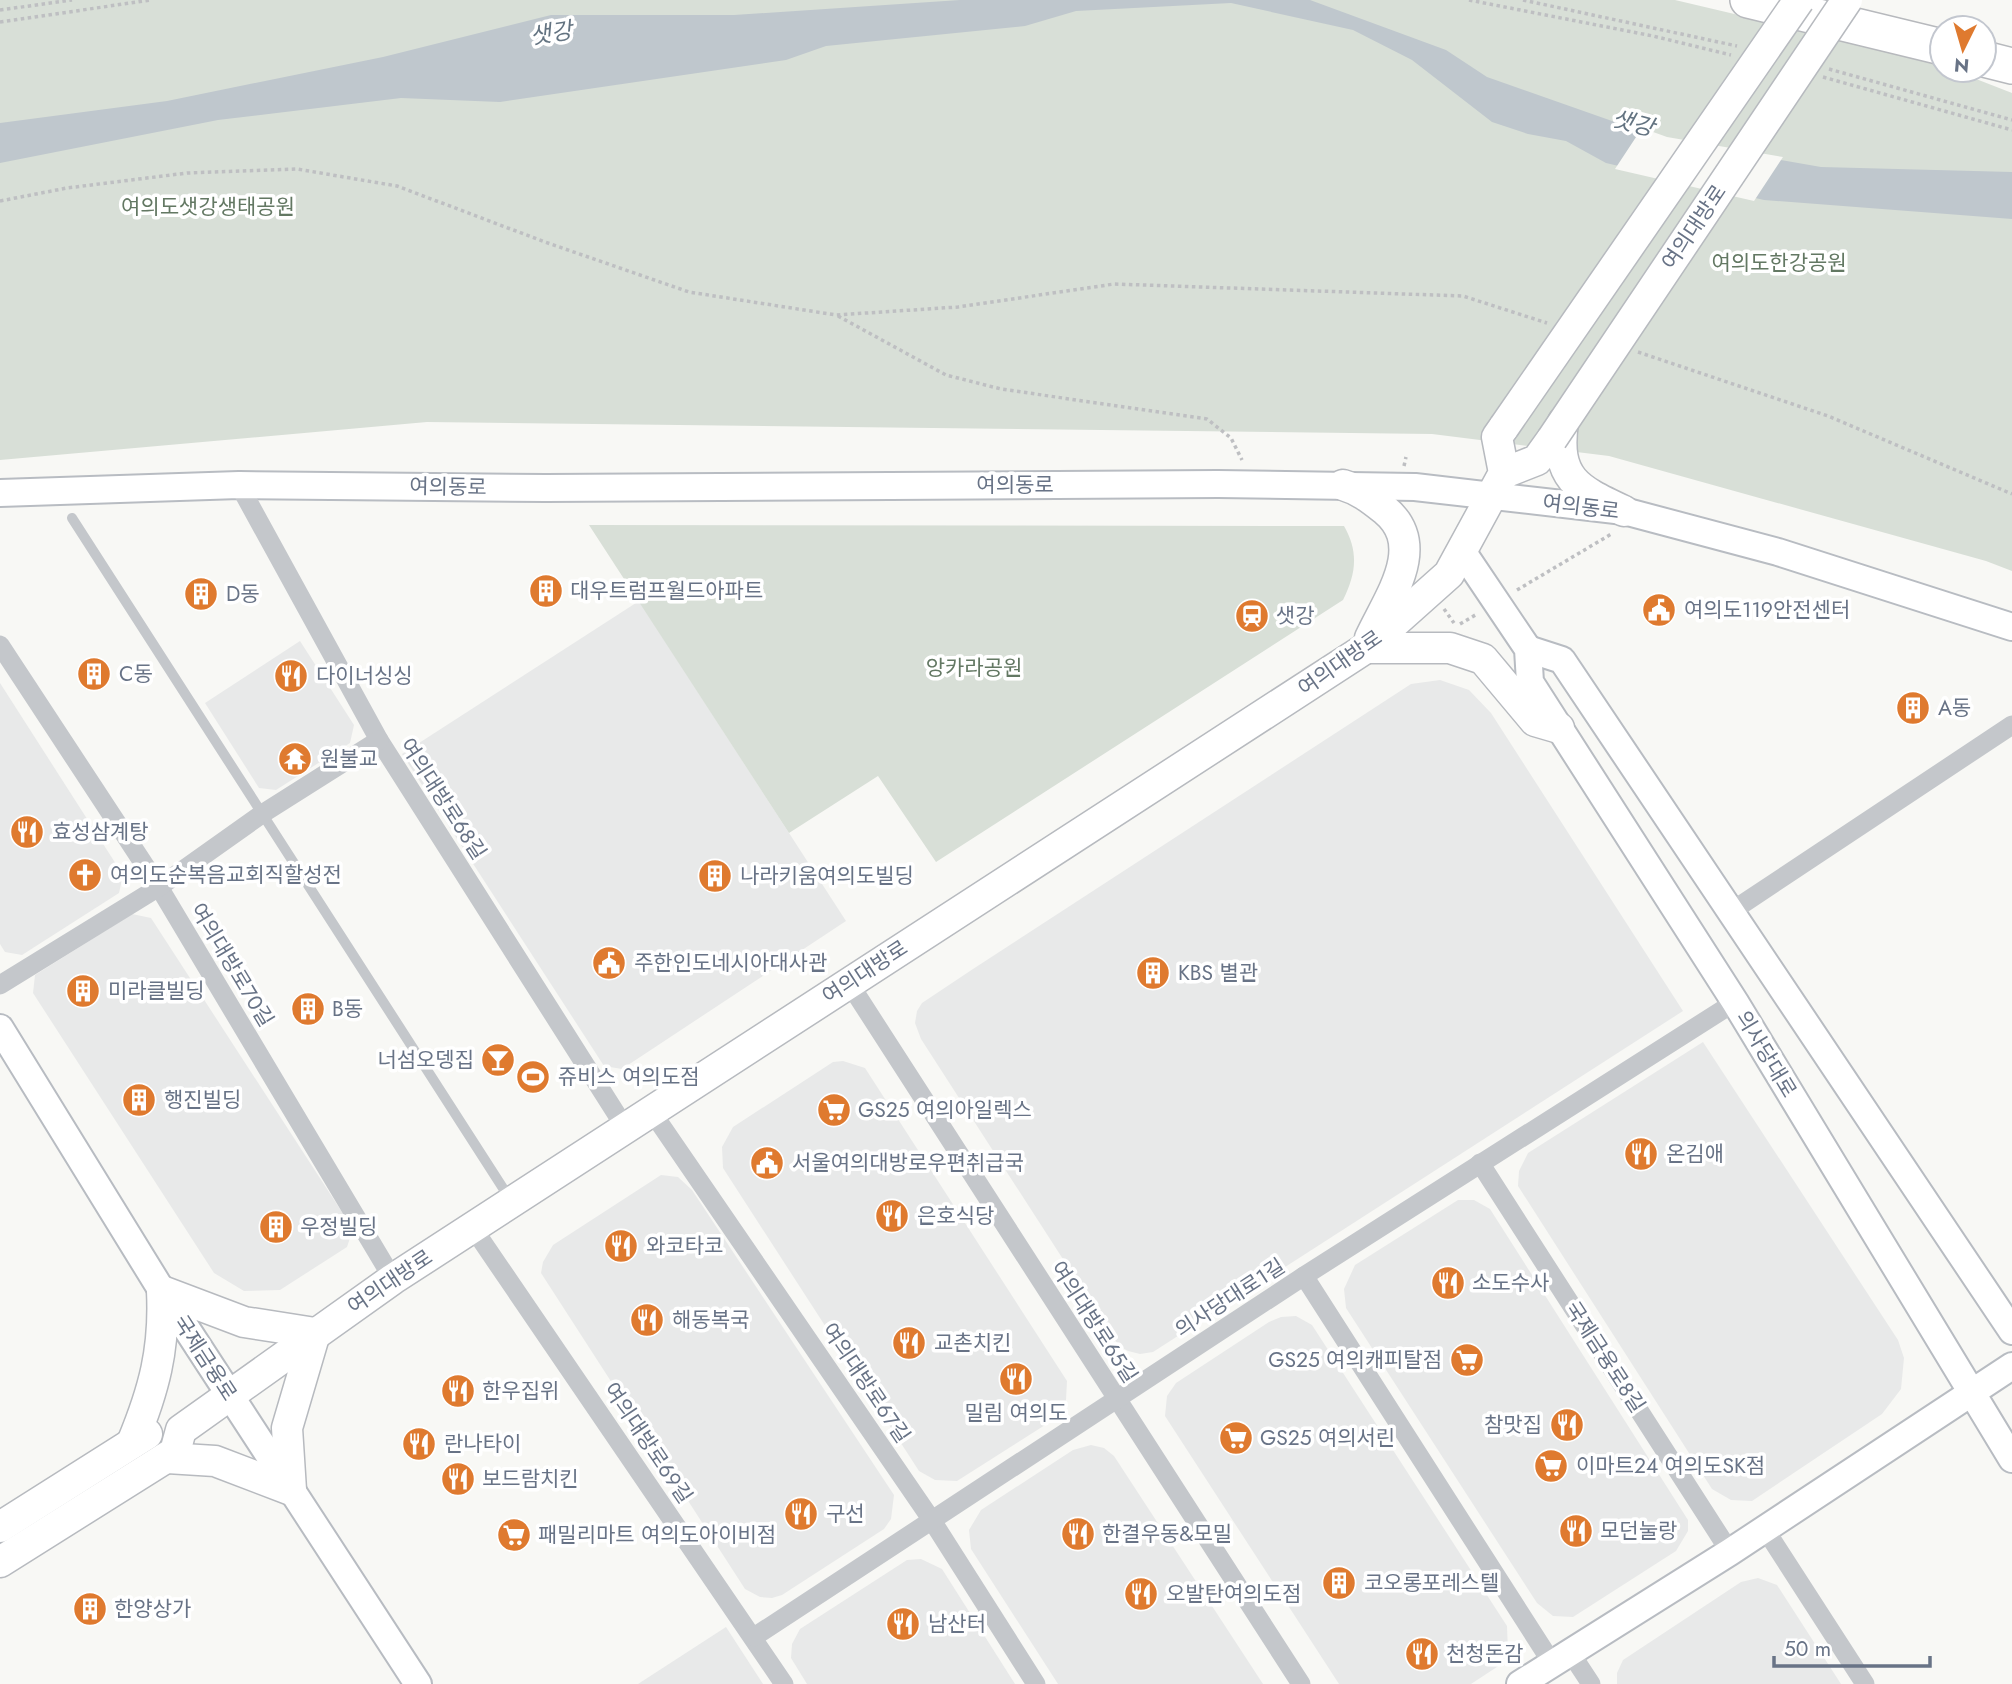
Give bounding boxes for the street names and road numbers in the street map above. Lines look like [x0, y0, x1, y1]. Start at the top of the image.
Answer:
street label: 여의대방로 [1655, 179, 1733, 275]
street label: 여의동로 [976, 470, 1054, 500]
street label: 여의동로 [409, 471, 487, 503]
street label: 여의동로 [1541, 487, 1621, 527]
street label: 여의대방로 [1292, 623, 1388, 703]
street label: 여의대방로68길 [392, 732, 494, 866]
street label: 여의대방로70길 [183, 897, 281, 1033]
street label: 여의대방로 [816, 933, 914, 1011]
street label: 의사당대로 [1728, 1005, 1804, 1103]
street label: 여의대방로 [342, 1243, 438, 1321]
street label: 의사당대로1길 [1169, 1251, 1291, 1345]
street label: 여의대방로65길 [1043, 1255, 1145, 1389]
street label: 국제금융로8길 [1558, 1295, 1652, 1419]
street label: 국제금융로 [166, 1309, 244, 1407]
street label: 여의대방로67길 [815, 1317, 917, 1449]
street label: 여의대방로69길 [596, 1377, 700, 1509]

